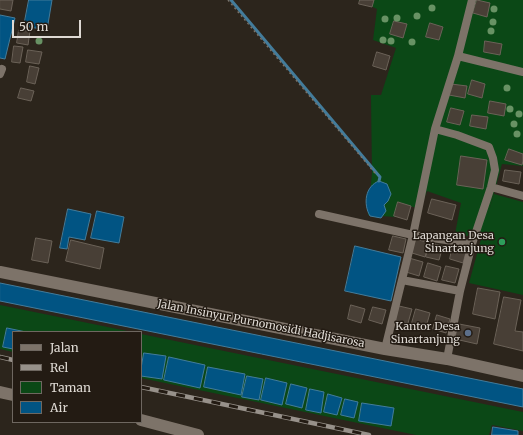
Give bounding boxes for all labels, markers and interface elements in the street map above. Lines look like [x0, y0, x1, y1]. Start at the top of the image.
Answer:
scale bar [14, 12, 83, 38]
text: 50 m [19, 19, 48, 34]
place label: Lapangan Desa Sinartanjung [413, 229, 494, 255]
marker: Lapangan Desa Sinartanjung [497, 237, 507, 247]
street label: Jalan Insinyur Purnomosidi Hadjisarosa [156, 297, 366, 351]
place label: Kantor Desa Sinartanjung [391, 320, 460, 346]
marker: Kantor Desa Sinartanjung [463, 328, 473, 338]
legend [12, 331, 142, 423]
text: Jalan [50, 340, 79, 355]
text: Rel [50, 360, 68, 375]
text: Taman [50, 380, 91, 395]
text: Air [50, 400, 68, 415]

